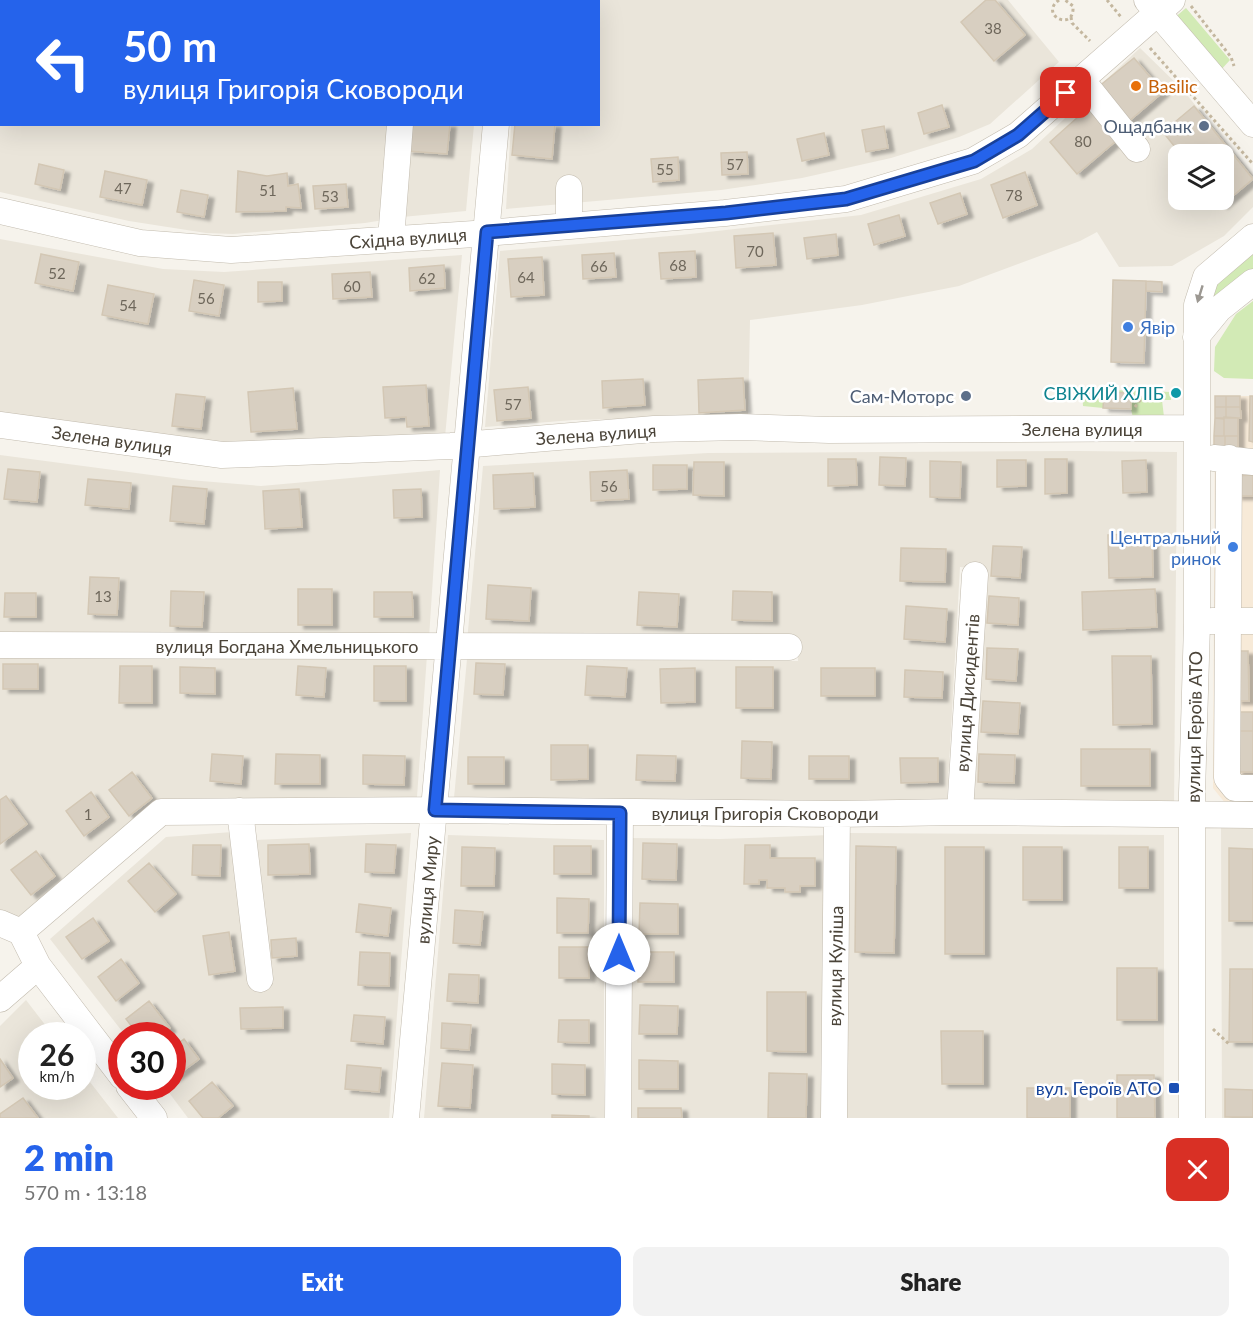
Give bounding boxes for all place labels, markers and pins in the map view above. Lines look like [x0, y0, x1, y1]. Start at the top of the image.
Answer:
pin [1040, 67, 1091, 118]
place label: Basilic [1148, 75, 1198, 97]
marker: Basilic [1129, 79, 1143, 93]
place label: Ощадбанк [1103, 115, 1193, 137]
marker: Ощадбанк [1197, 119, 1211, 133]
place label: Явір [1139, 316, 1175, 338]
marker: Явір [1121, 320, 1135, 334]
place label: СВІЖИЙ ХЛІБ [1043, 382, 1164, 404]
place label: Сам-Моторс [850, 385, 954, 407]
marker: СВІЖИЙ ХЛІБ [1169, 386, 1183, 400]
marker: Сам-Моторс [959, 389, 973, 403]
place label: Центральний ринок [1110, 526, 1222, 569]
marker: Центральний ринок [1226, 540, 1240, 554]
place label: вул. Героїв АТО [1036, 1077, 1162, 1099]
marker: вул. Героїв АТО [1167, 1081, 1181, 1095]

